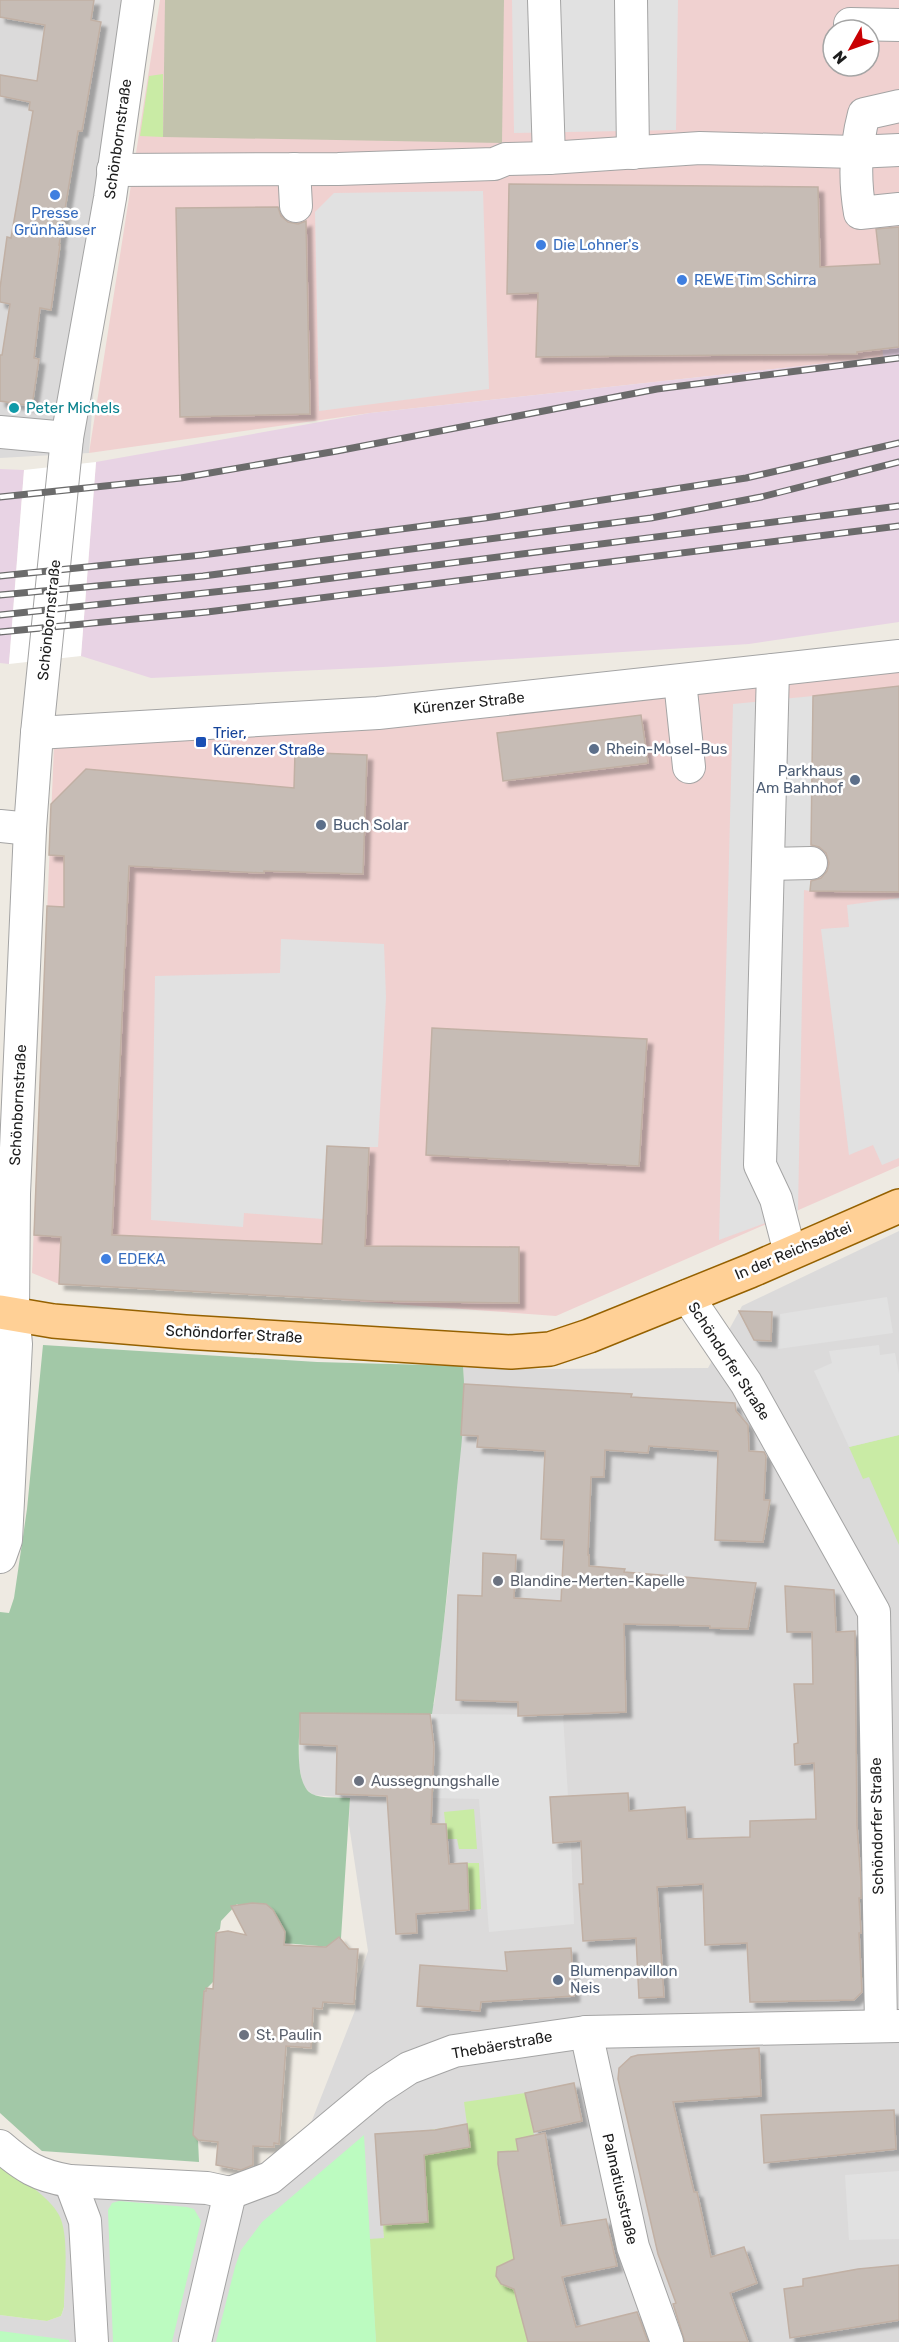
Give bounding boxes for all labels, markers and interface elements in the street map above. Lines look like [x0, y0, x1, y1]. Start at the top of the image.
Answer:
north arrow [821, 18, 881, 78]
text: N [829, 47, 851, 68]
street label: Schönbornstraße [101, 78, 135, 200]
marker: Presse Grünhäuser [48, 188, 62, 202]
place label: Presse Grünhäuser [14, 204, 96, 239]
place label: Die Lohner's [553, 236, 639, 254]
marker: Die Lohner's [534, 238, 548, 252]
place label: REWE Tim Schirra [694, 271, 817, 289]
marker: REWE Tim Schirra [675, 273, 689, 287]
place label: Peter Michels [26, 399, 120, 417]
marker: Peter Michels [7, 401, 21, 415]
street label: Schönbornstraße [34, 559, 64, 681]
street label: Kürenzer Straße [412, 688, 526, 718]
place label: Trier, Kürenzer Straße [213, 724, 325, 759]
marker: Trier, Kürenzer Straße [194, 735, 208, 749]
place label: Rhein-Mosel-Bus [606, 740, 728, 758]
marker: Rhein-Mosel-Bus [587, 742, 601, 756]
place label: Parkhaus Am Bahnhof [756, 762, 843, 797]
marker: Parkhaus Am Bahnhof [848, 773, 862, 787]
place label: Buch Solar [333, 816, 409, 834]
marker: Buch Solar [314, 818, 328, 832]
street label: Schönbornstraße [6, 1044, 30, 1166]
street label: In der Reichsabtei [732, 1218, 854, 1284]
place label: EDEKA [118, 1250, 166, 1268]
marker: EDEKA [99, 1252, 113, 1266]
street label: Schöndorfer Straße [684, 1299, 774, 1423]
street label: Schöndorfer Straße [165, 1321, 303, 1347]
place label: Blandine-Merten-Kapelle [510, 1572, 685, 1590]
marker: Blandine-Merten-Kapelle [491, 1574, 505, 1588]
street label: Schöndorfer Straße [867, 1757, 887, 1895]
place label: Aussegnungshalle [371, 1772, 500, 1790]
marker: Aussegnungshalle [352, 1774, 366, 1788]
place label: Blumenpavillon Neis [570, 1962, 678, 1997]
marker: Blumenpavillon Neis [551, 1973, 565, 1987]
place label: St. Paulin [256, 2026, 322, 2044]
street label: Thebäerstraße [450, 2027, 554, 2063]
marker: St. Paulin [237, 2028, 251, 2042]
street label: Palmatiusstraße [598, 2132, 642, 2246]

